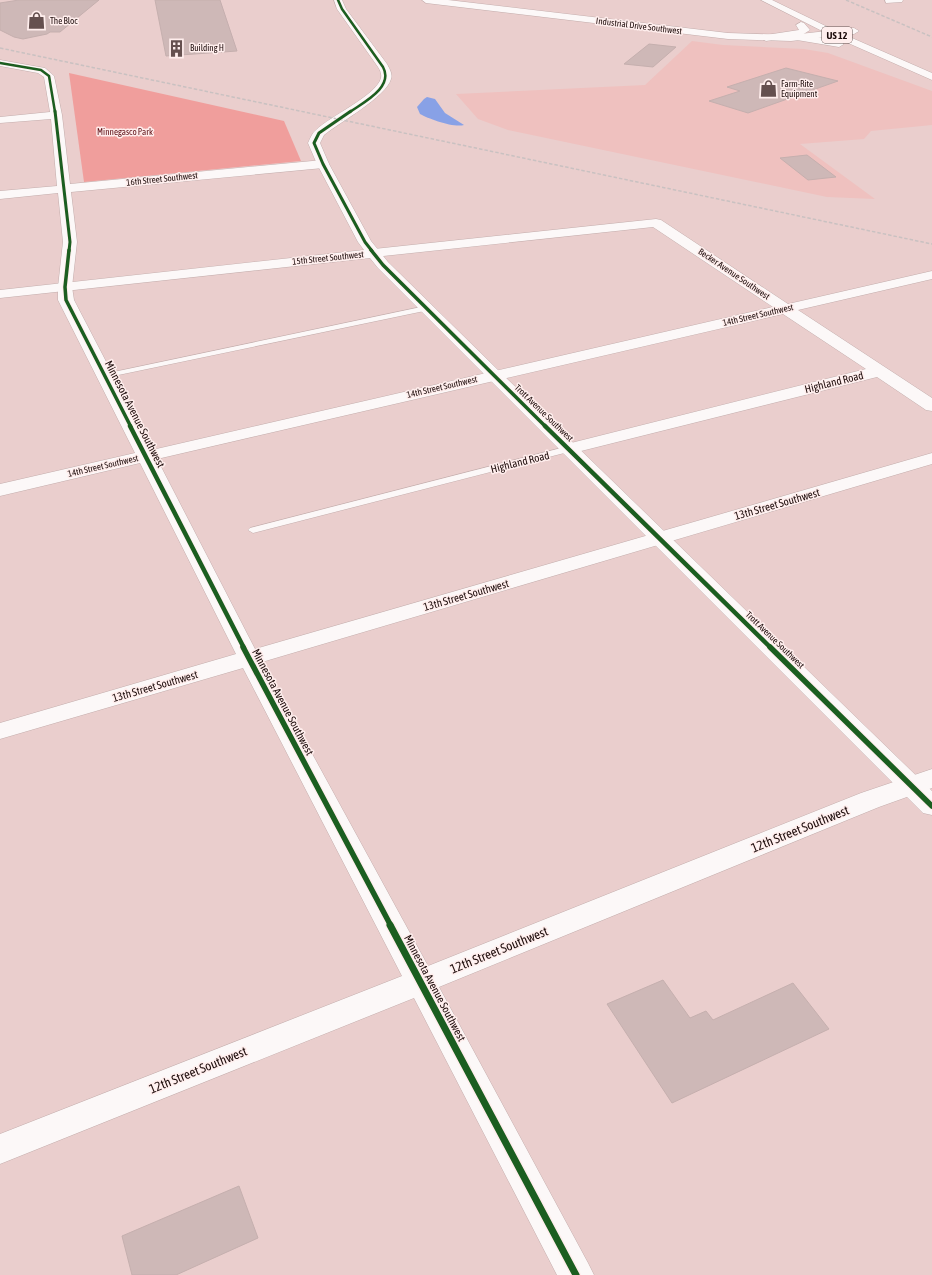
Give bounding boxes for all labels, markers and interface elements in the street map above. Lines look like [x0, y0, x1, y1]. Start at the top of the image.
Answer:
shop icon: The Bloc [27, 11, 47, 31]
place label: The Bloc [50, 16, 78, 26]
street label: Industrial Drive Southwest [595, 16, 683, 36]
road number: US 12 [822, 27, 852, 43]
building icon: Building H [167, 38, 187, 58]
place label: Building H [190, 43, 224, 53]
shop icon: Farm-Rite Equipment [758, 79, 778, 99]
place label: Farm-Rite Equipment [781, 79, 818, 99]
park label: Minnegasco Park [97, 127, 153, 137]
street label: 16th Street Southwest [126, 170, 199, 188]
street label: Becker Avenue Southwest [696, 246, 772, 302]
street label: 15th Street Southwest [292, 249, 365, 267]
street label: 14th Street Southwest [722, 302, 795, 328]
street label: Minnesota Avenue Southwest [103, 358, 167, 470]
street label: Highland Road [803, 369, 865, 395]
street label: 14th Street Southwest [406, 374, 479, 400]
street label: Trott Avenue Southwest [513, 383, 576, 444]
street label: Highland Road [489, 449, 551, 475]
street label: 14th Street Southwest [67, 453, 140, 479]
street label: 13th Street Southwest [733, 486, 821, 522]
street label: 13th Street Southwest [422, 577, 510, 613]
street label: Trott Avenue Southwest [744, 610, 807, 671]
street label: Minnesota Avenue Southwest [250, 647, 316, 757]
street label: 13th Street Southwest [111, 668, 199, 704]
street label: 12th Street Southwest [749, 802, 851, 855]
street label: 12th Street Southwest [448, 923, 550, 976]
street label: Minnesota Avenue Southwest [402, 933, 468, 1043]
street label: 12th Street Southwest [147, 1043, 249, 1096]

